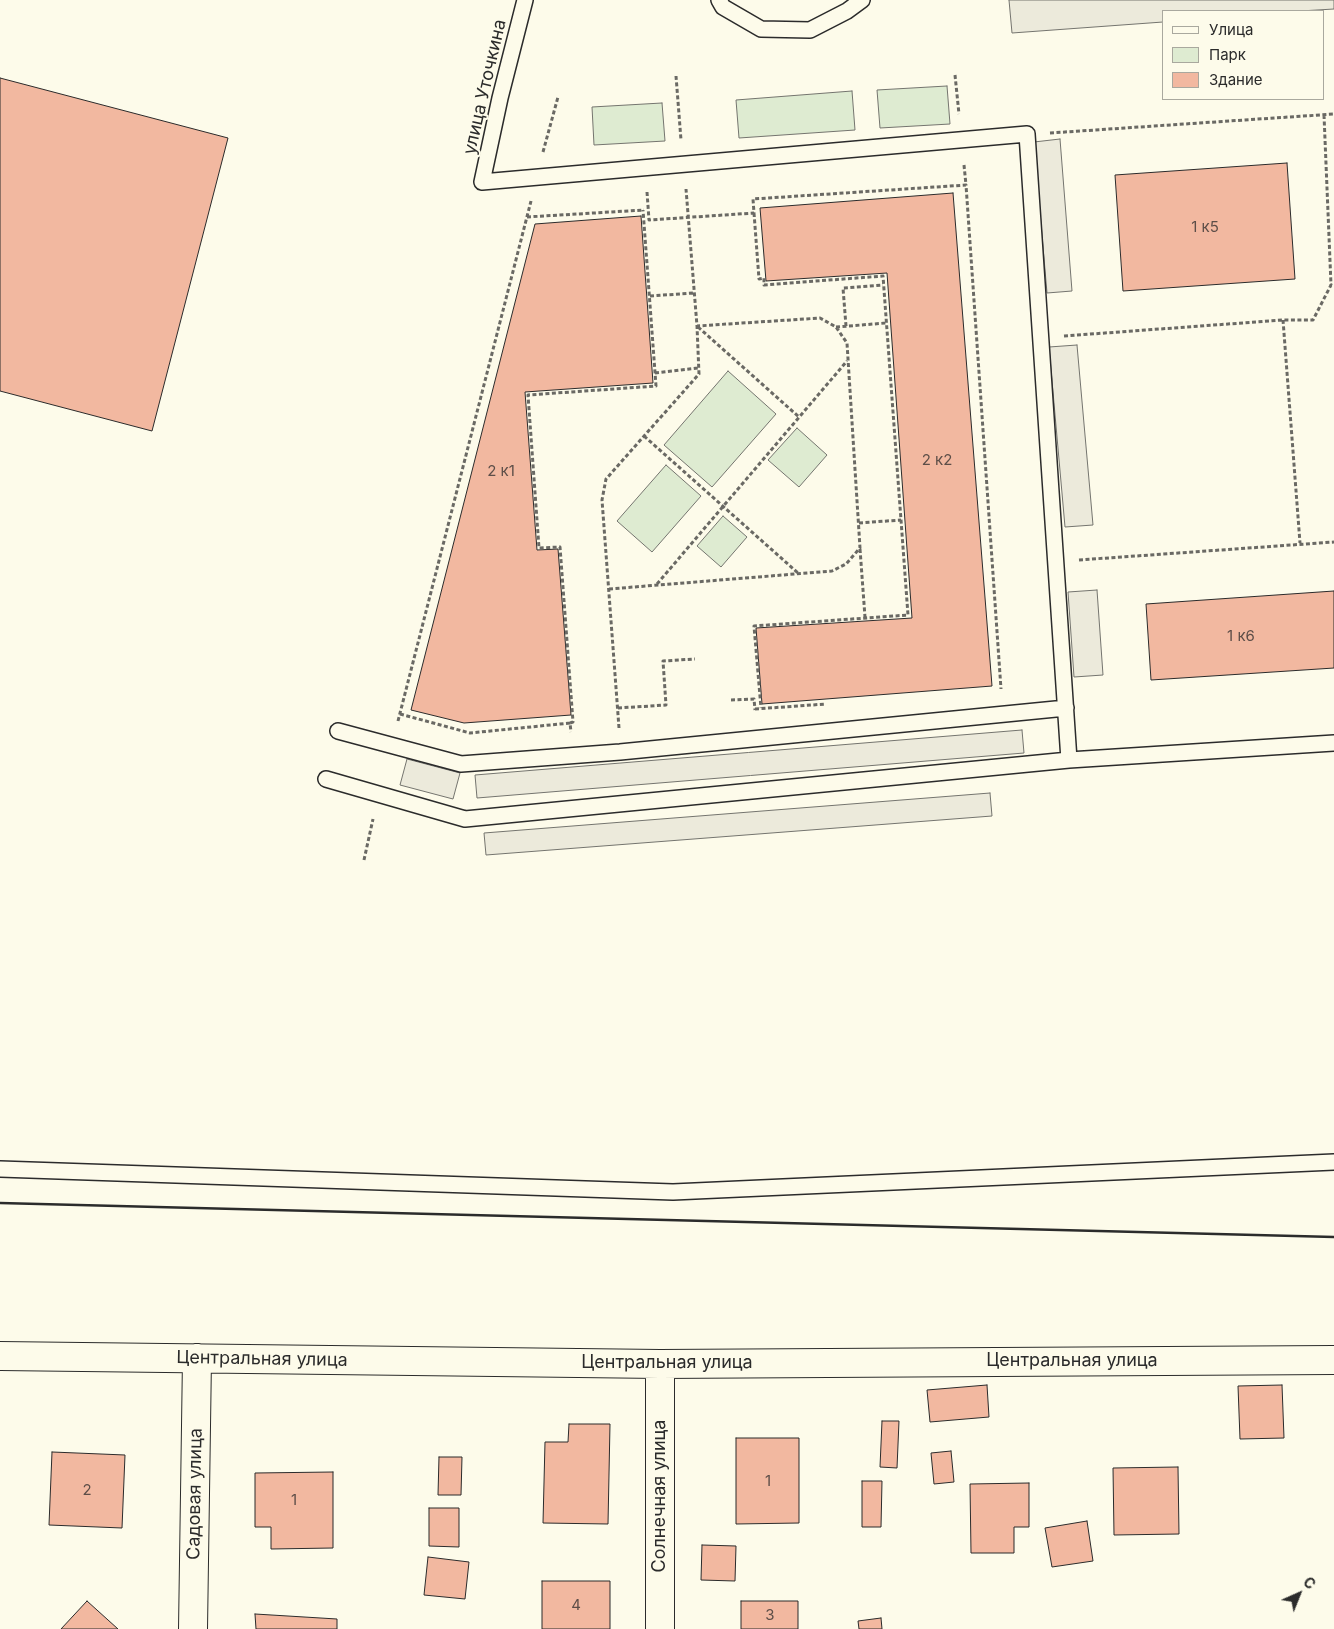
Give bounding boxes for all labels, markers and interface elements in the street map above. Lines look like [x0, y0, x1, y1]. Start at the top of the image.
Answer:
legend [1162, 10, 1324, 100]
street label: улица Уточкина [459, 17, 511, 157]
text: Улица [1209, 20, 1253, 39]
text: Парк [1209, 45, 1246, 64]
text: Здание [1209, 70, 1263, 89]
house number: 1 к5 [1191, 218, 1219, 236]
house number: 2 к2 [922, 451, 952, 469]
house number: 2 к1 [487, 462, 515, 480]
house number: 1 к6 [1227, 627, 1255, 645]
street label: Центральная улица [176, 1347, 348, 1371]
street label: Центральная улица [986, 1350, 1158, 1372]
street label: Центральная улица [581, 1352, 753, 1374]
street label: Солнечная улица [649, 1420, 671, 1572]
street label: Садовая улица [183, 1428, 207, 1560]
house number: 1 [765, 1472, 771, 1490]
house number: 2 [82, 1481, 92, 1499]
house number: 1 [291, 1491, 297, 1509]
north arrow [1274, 1569, 1324, 1619]
text: С [1300, 1573, 1319, 1593]
house number: 4 [571, 1596, 581, 1614]
house number: 3 [765, 1606, 775, 1624]

